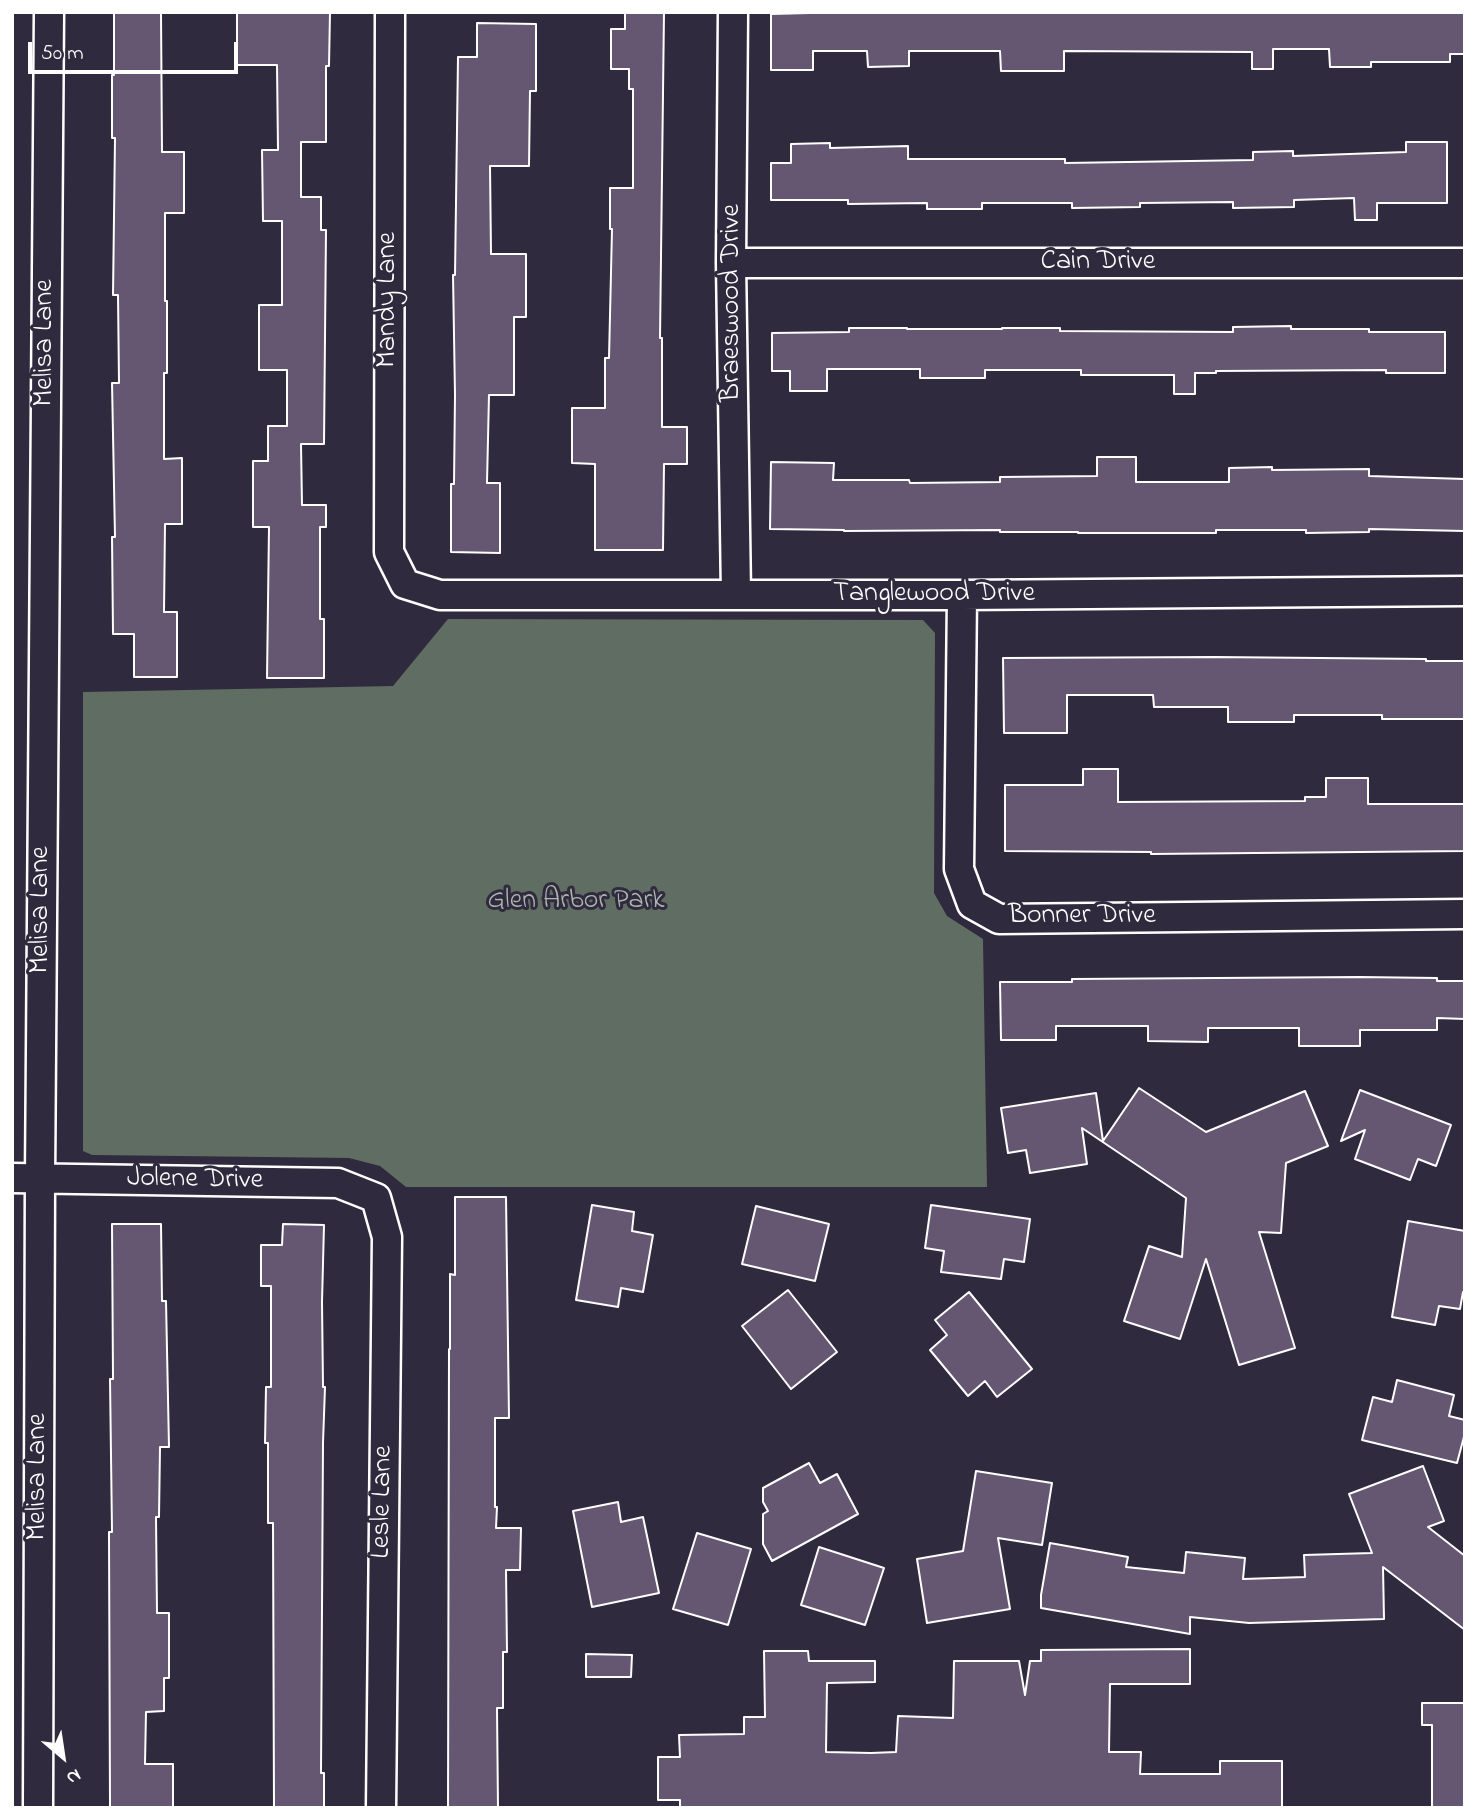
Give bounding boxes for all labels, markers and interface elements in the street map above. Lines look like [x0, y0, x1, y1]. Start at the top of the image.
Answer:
scale bar [32, 28, 242, 72]
text: 50 m [41, 39, 84, 69]
street label: Braeswood Drive [716, 204, 750, 402]
street label: Mandy Lane [372, 232, 406, 368]
street label: Cain Drive [1041, 246, 1155, 280]
street label: Melisa Lane [29, 279, 63, 407]
street label: Tanglewood Drive [833, 578, 1035, 612]
street label: Melisa Lane [25, 846, 59, 974]
park label: Glen Arbor Park [487, 885, 665, 919]
street label: Bonner Drive [1008, 900, 1156, 934]
street label: Jolene Drive [126, 1163, 264, 1199]
street label: Melisa Lane [22, 1413, 56, 1541]
street label: Lesle Lane [366, 1445, 402, 1559]
north arrow [28, 1722, 98, 1792]
text: N [61, 1761, 86, 1791]

